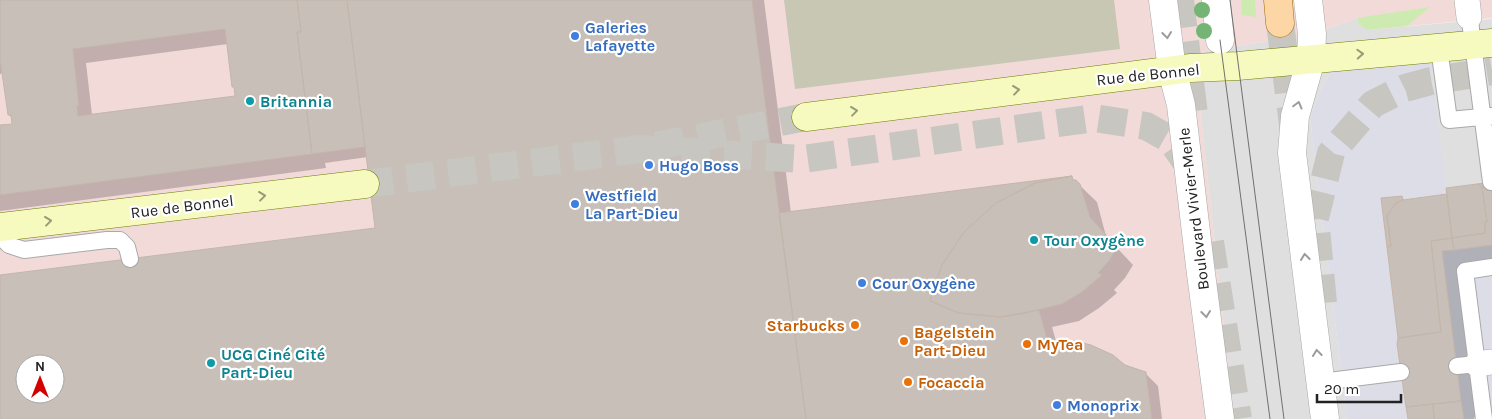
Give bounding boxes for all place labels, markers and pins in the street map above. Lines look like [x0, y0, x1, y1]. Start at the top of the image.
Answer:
place label: Galeries Lafayette [585, 18, 655, 55]
marker: Galeries Lafayette [569, 30, 581, 42]
place label: Britannia [260, 92, 332, 111]
marker: Britannia [244, 95, 256, 107]
place label: Hugo Boss [659, 156, 739, 175]
marker: Hugo Boss [643, 159, 655, 171]
place label: Westfield La Part-Dieu [585, 186, 678, 223]
marker: Westfield La Part-Dieu [569, 198, 581, 210]
place label: Tour Oxygène [1044, 231, 1144, 250]
marker: Tour Oxygène [1028, 234, 1040, 246]
place label: Cour Oxygène [872, 274, 976, 293]
marker: Cour Oxygène [856, 277, 868, 289]
place label: Starbucks [767, 316, 845, 335]
marker: Starbucks [849, 319, 861, 331]
place label: Bagelstein Part-Dieu [914, 323, 995, 360]
marker: Bagelstein Part-Dieu [898, 335, 910, 347]
place label: MyTea [1037, 335, 1083, 354]
marker: MyTea [1021, 338, 1033, 350]
place label: UCG Ciné Cité Part-Dieu [221, 345, 325, 382]
marker: UCG Ciné Cité Part-Dieu [205, 357, 217, 369]
place label: Focaccia [918, 373, 985, 392]
marker: Focaccia [902, 376, 914, 388]
place label: Monoprix [1067, 396, 1139, 415]
marker: Monoprix [1051, 399, 1063, 411]

